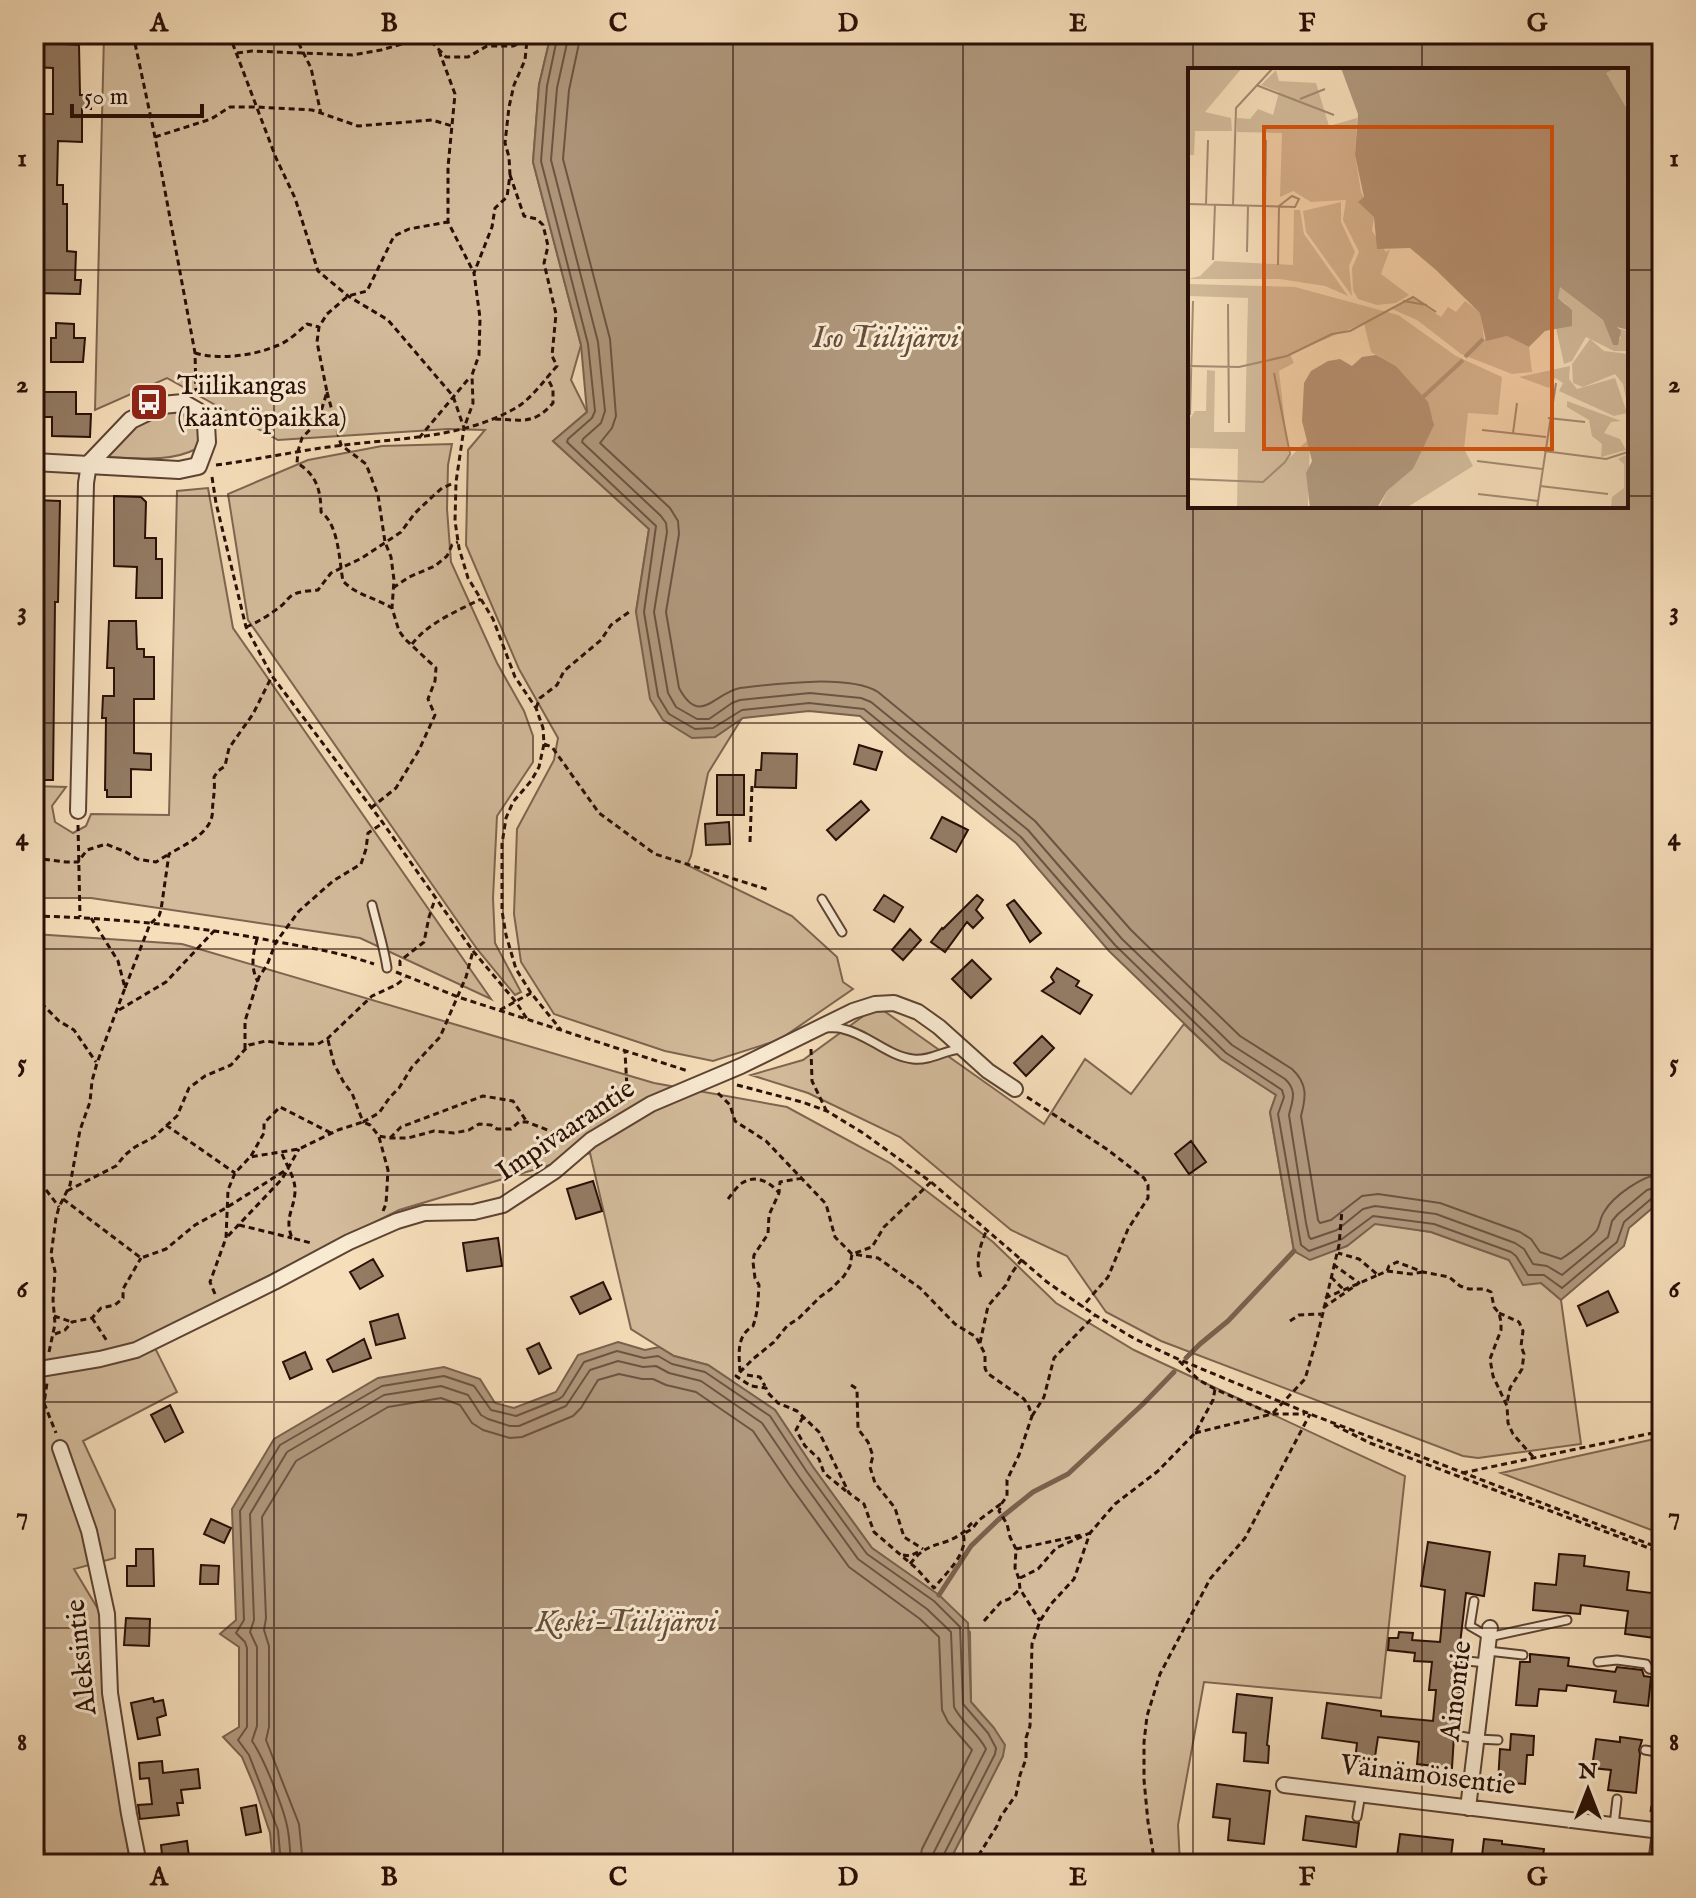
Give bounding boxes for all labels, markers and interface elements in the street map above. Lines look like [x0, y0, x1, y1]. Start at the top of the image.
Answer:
text: A [149, 7, 169, 40]
text: B [380, 7, 398, 40]
text: C [609, 7, 628, 40]
text: D [838, 7, 859, 40]
text: E [1069, 7, 1087, 40]
text: F [1299, 7, 1316, 40]
text: G [1527, 7, 1548, 40]
scale bar [72, 68, 202, 118]
inset map [1188, 68, 1628, 508]
text: 50 m [84, 82, 128, 113]
text: 1 [17, 142, 27, 175]
text: 1 [1669, 142, 1679, 175]
water label: Iso Tiilijärvi [812, 320, 962, 358]
text: 2 [16, 368, 28, 401]
text: 2 [1668, 368, 1680, 401]
place label: Tiilikangas (kääntöpaikka) [177, 369, 347, 436]
bus stop icon: Tiilikangas (kääntöpaikka) [128, 381, 170, 423]
text: 3 [17, 595, 27, 628]
text: 3 [1669, 595, 1679, 628]
text: 4 [16, 821, 30, 854]
text: 4 [1668, 821, 1682, 854]
text: 5 [17, 1047, 27, 1080]
text: 5 [1669, 1047, 1679, 1080]
street label: Impivaarantie [490, 1072, 642, 1190]
text: 6 [17, 1273, 29, 1306]
text: 6 [1669, 1273, 1681, 1306]
text: 7 [16, 1500, 28, 1533]
text: 7 [1668, 1500, 1680, 1533]
street label: Aleksintie [59, 1597, 106, 1718]
water label: Keski-Tiilijärvi [534, 1604, 719, 1642]
street label: Ainontie [1433, 1639, 1481, 1744]
text: 8 [17, 1726, 27, 1759]
text: 8 [1669, 1726, 1679, 1759]
street label: Väinämöisentie [1337, 1748, 1518, 1804]
north arrow [1548, 1750, 1628, 1830]
text: N [1577, 1758, 1598, 1786]
text: A [149, 1861, 169, 1894]
text: B [380, 1861, 398, 1894]
text: C [609, 1861, 628, 1894]
text: D [838, 1861, 859, 1894]
text: E [1069, 1861, 1087, 1894]
text: F [1299, 1861, 1316, 1894]
text: G [1527, 1861, 1548, 1894]

